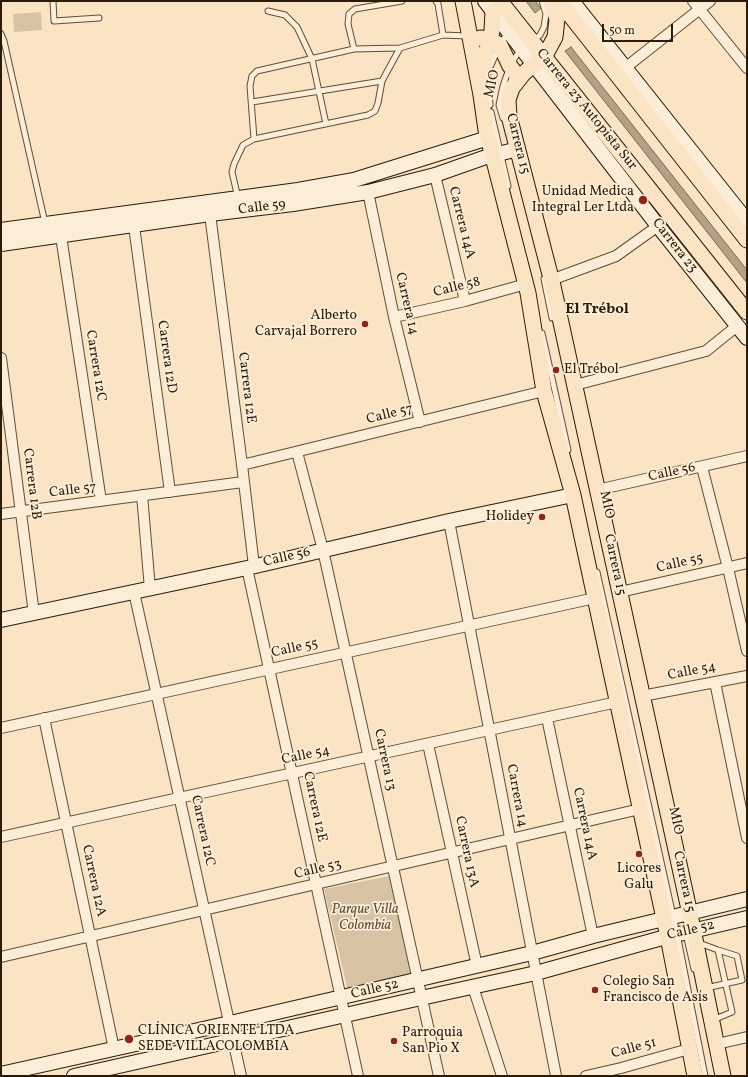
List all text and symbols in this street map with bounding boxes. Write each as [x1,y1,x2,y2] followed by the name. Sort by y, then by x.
[604,16,675,42] scale bar
[609,23,635,39] text: 50 m
[532,46,640,174] street label: Carrera 23 Autopista Sur
[482,68,504,100] street label: MIO
[501,112,533,176] street label: Carrera 15
[532,184,634,216] place label: Unidad Medica Integral Ler Ltda
[444,185,478,261] street label: Carrera 14A
[637,194,649,206] marker: Unidad Medica Integral Ler Ltda
[237,197,287,219] street label: Calle 59
[648,215,700,277] street label: Carrera 23
[391,271,421,337] street label: Carrera 14
[432,274,482,302] street label: Calle 58
[565,301,629,319] district label: El Trébol
[255,308,357,340] place label: Alberto Carvajal Borrero
[360,319,370,329] marker: Alberto Carvajal Borrero
[153,320,179,394] street label: Carrera 12D
[81,329,109,403] street label: Carrera 12C
[233,352,259,424] street label: Carrera 12E
[564,362,619,378] place label: El Trébol
[551,365,561,375] marker: El Trébol
[365,401,415,429] street label: Calle 57
[18,447,44,521] street label: Carrera 12B
[647,460,697,486] street label: Calle 56
[48,480,98,502] street label: Calle 57
[595,489,617,521] street label: MIO
[486,509,534,525] place label: Holidey
[537,512,547,522] marker: Holidey
[599,533,629,597] street label: Carrera 15
[262,544,312,572] street label: Calle 56
[655,550,705,578] street label: Calle 55
[270,636,320,662] street label: Calle 55
[666,659,718,685] street label: Calle 54
[369,728,399,792] street label: Carrera 13
[280,743,332,769] street label: Calle 54
[502,763,530,829] street label: Carrera 14
[298,770,330,844] street label: Carrera 12E
[568,786,600,862] street label: Carrera 14A
[186,794,218,868] street label: Carrera 12C
[664,805,686,837] street label: MIO
[450,815,482,889] street label: Carrera 13A
[77,844,109,918] street label: Carrera 12A
[634,849,644,859] marker: Licores Galu
[668,850,698,914] street label: Carrera 15
[293,856,343,884] street label: Calle 53
[617,861,661,894] place label: Licores Galu
[331,902,399,934] park label: Parque Villa Colombia
[666,917,716,945] street label: Calle 52
[603,974,708,1006] place label: Colegio San Francisco de Asís
[350,976,400,1004] street label: Calle 52
[590,985,600,995] marker: Colegio San Francisco de Asís
[138,1023,294,1056] place label: CLÍNICA ORIENTE LTDA SEDE VILLACOLOMBIA
[402,1025,463,1058] place label: Parroquia San Pio X
[123,1033,135,1045] marker: CLÍNICA ORIENTE LTDA SEDE VILLACOLOMBIA
[610,1035,658,1063] street label: Calle 51
[389,1036,399,1046] marker: Parroquia San Pio X

